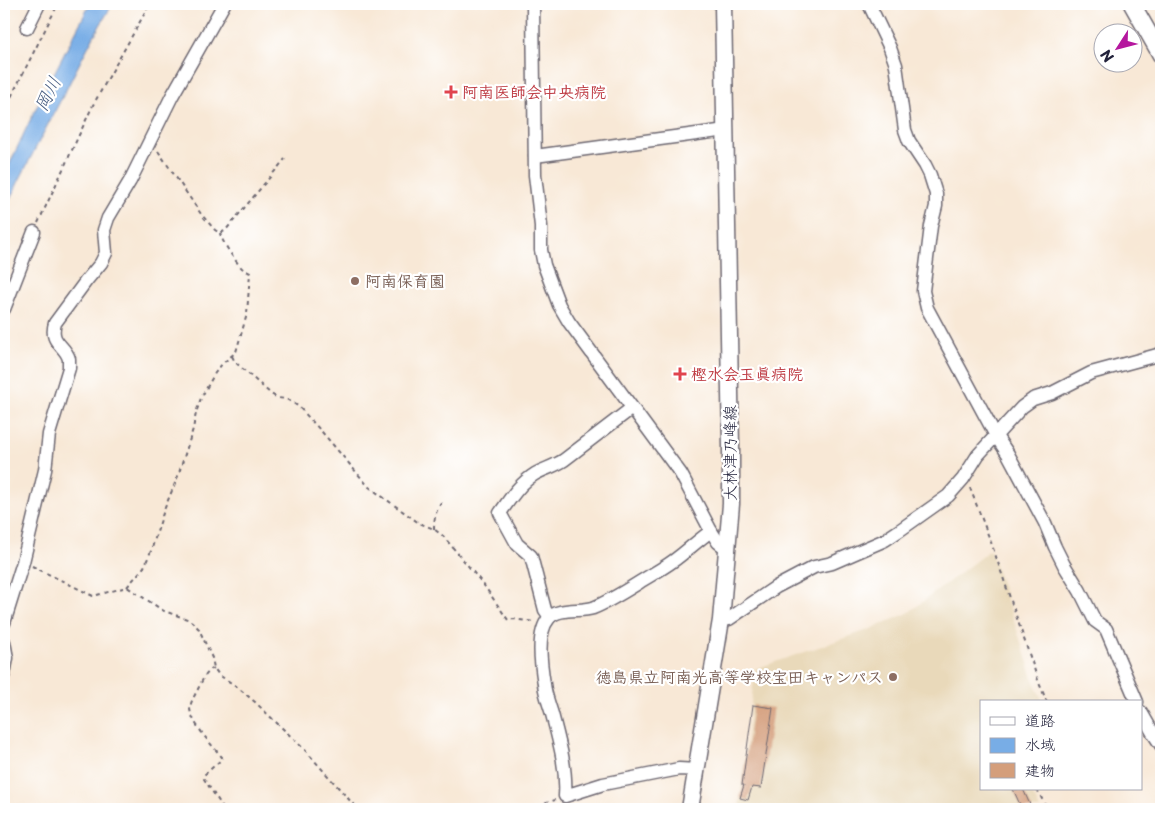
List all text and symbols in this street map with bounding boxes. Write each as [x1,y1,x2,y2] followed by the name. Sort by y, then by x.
[1092,22,1142,72] north arrow
[1095,45,1119,67] text: N
[27,71,67,115] water label: 岡川
[462,79,606,103] place label: 阿南医師会中央病院
[444,85,458,99] marker: 阿南医師会中央病院
[365,268,445,292] place label: 阿南保育園
[349,275,361,287] marker: 阿南保育園
[691,361,803,385] place label: 樫水会玉眞病院
[673,367,687,381] marker: 樫水会玉眞病院
[717,405,741,501] street label: 大林津乃峰線
[596,664,883,688] place label: 徳島県立阿南光高等学校宝田キャンパス
[887,671,899,683] marker: 徳島県立阿南光高等学校宝田キャンパス
[980,700,1142,790] legend
[1025,708,1055,731] text: 道路
[1025,732,1055,755] text: 水域
[1025,758,1055,781] text: 建物

